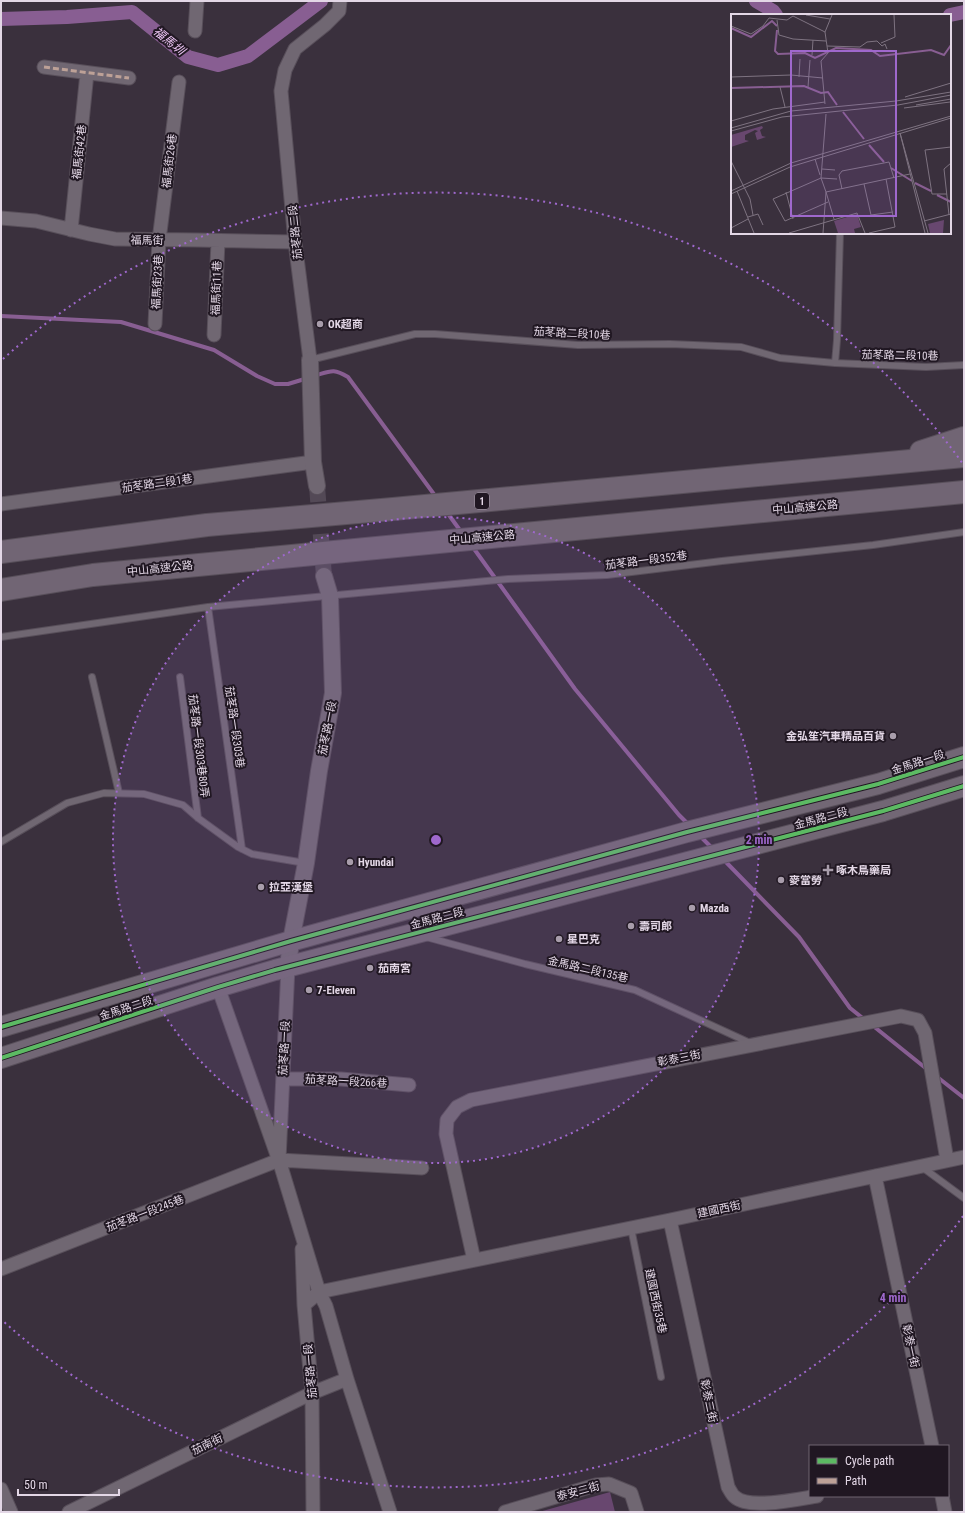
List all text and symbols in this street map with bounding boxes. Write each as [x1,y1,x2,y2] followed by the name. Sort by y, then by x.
[731,14,951,234] inset map
[151,24,189,59] water label: 福馬圳
[70,124,89,180] street label: 福馬街42巷
[160,133,179,189] street label: 福馬街26巷
[286,204,305,260] street label: 茄苳路二段
[130,234,164,247] street label: 福馬街
[150,254,165,310] street label: 福馬街23巷
[209,260,224,316] street label: 福馬街11巷
[328,318,363,331] place label: OK超商
[315,319,325,329] marker: OK超商
[533,325,611,342] street label: 茄苳路二段10巷
[861,348,939,363] street label: 茄苳路二段10巷
[121,472,193,495] street label: 茄苳路二段1巷
[475,493,489,509] road number: 1
[772,498,838,517] street label: 中山高速公路
[449,528,515,547] street label: 中山高速公路
[604,549,688,572] street label: 茄苳路一段352巷
[127,559,194,578] street label: 中山高速公路
[222,685,247,769] street label: 茄苳路一段303巷
[186,694,211,799] street label: 茄苳路一段303巷80弄
[316,700,339,756] street label: 茄苳路一段
[786,730,885,743] place label: 金弘笙汽車精品百貨
[888,731,898,741] marker: 金弘笙汽車精品百貨
[890,748,946,777] street label: 金馬路一段
[793,805,849,832] street label: 金馬路二段
[429,833,443,847] centre of rings
[746,833,772,847] text: 2 min
[358,856,394,869] place label: Hyundai
[345,857,355,867] marker: Hyundai
[836,864,891,877] place label: 啄木鳥藥局
[823,865,833,875] marker: 啄木鳥藥局
[789,874,822,887] place label: 麥當勞
[776,875,786,885] marker: 麥當勞
[269,881,313,894] place label: 拉亞漢堡
[256,882,266,892] marker: 拉亞漢堡
[700,902,729,915] place label: Mazda
[687,903,697,913] marker: Mazda
[409,905,465,932] street label: 金馬路二段
[639,920,672,933] place label: 壽司郎
[626,921,636,931] marker: 壽司郎
[567,933,600,946] place label: 星巴克
[554,934,564,944] marker: 星巴克
[546,954,629,985] street label: 金馬路二段135巷
[378,962,411,975] place label: 茄南宮
[365,963,375,973] marker: 茄南宮
[317,984,355,997] place label: 7-Eleven
[304,985,314,995] marker: 7-Eleven
[98,994,154,1023] street label: 金馬路二段
[277,1020,292,1076] street label: 茄苳路一段
[656,1048,702,1069] street label: 彰泰三街
[305,1073,387,1090] street label: 茄苳路一段266巷
[104,1193,186,1234] street label: 茄苳路一段245巷
[696,1199,742,1220] street label: 建國西街
[642,1268,669,1335] street label: 建國西街35巷
[880,1291,906,1305] text: 4 min
[900,1323,921,1369] street label: 彰泰一街
[302,1343,319,1399] street label: 茄苳路一段
[698,1378,719,1424] street label: 彰泰二街
[190,1431,225,1458] street label: 茄南街
[809,1445,949,1497] legend
[845,1454,895,1468] text: Cycle path
[18,1471,119,1497] scale bar
[845,1474,867,1488] text: Path
[24,1478,48,1492] text: 50 m
[555,1480,601,1503] street label: 泰安二街

